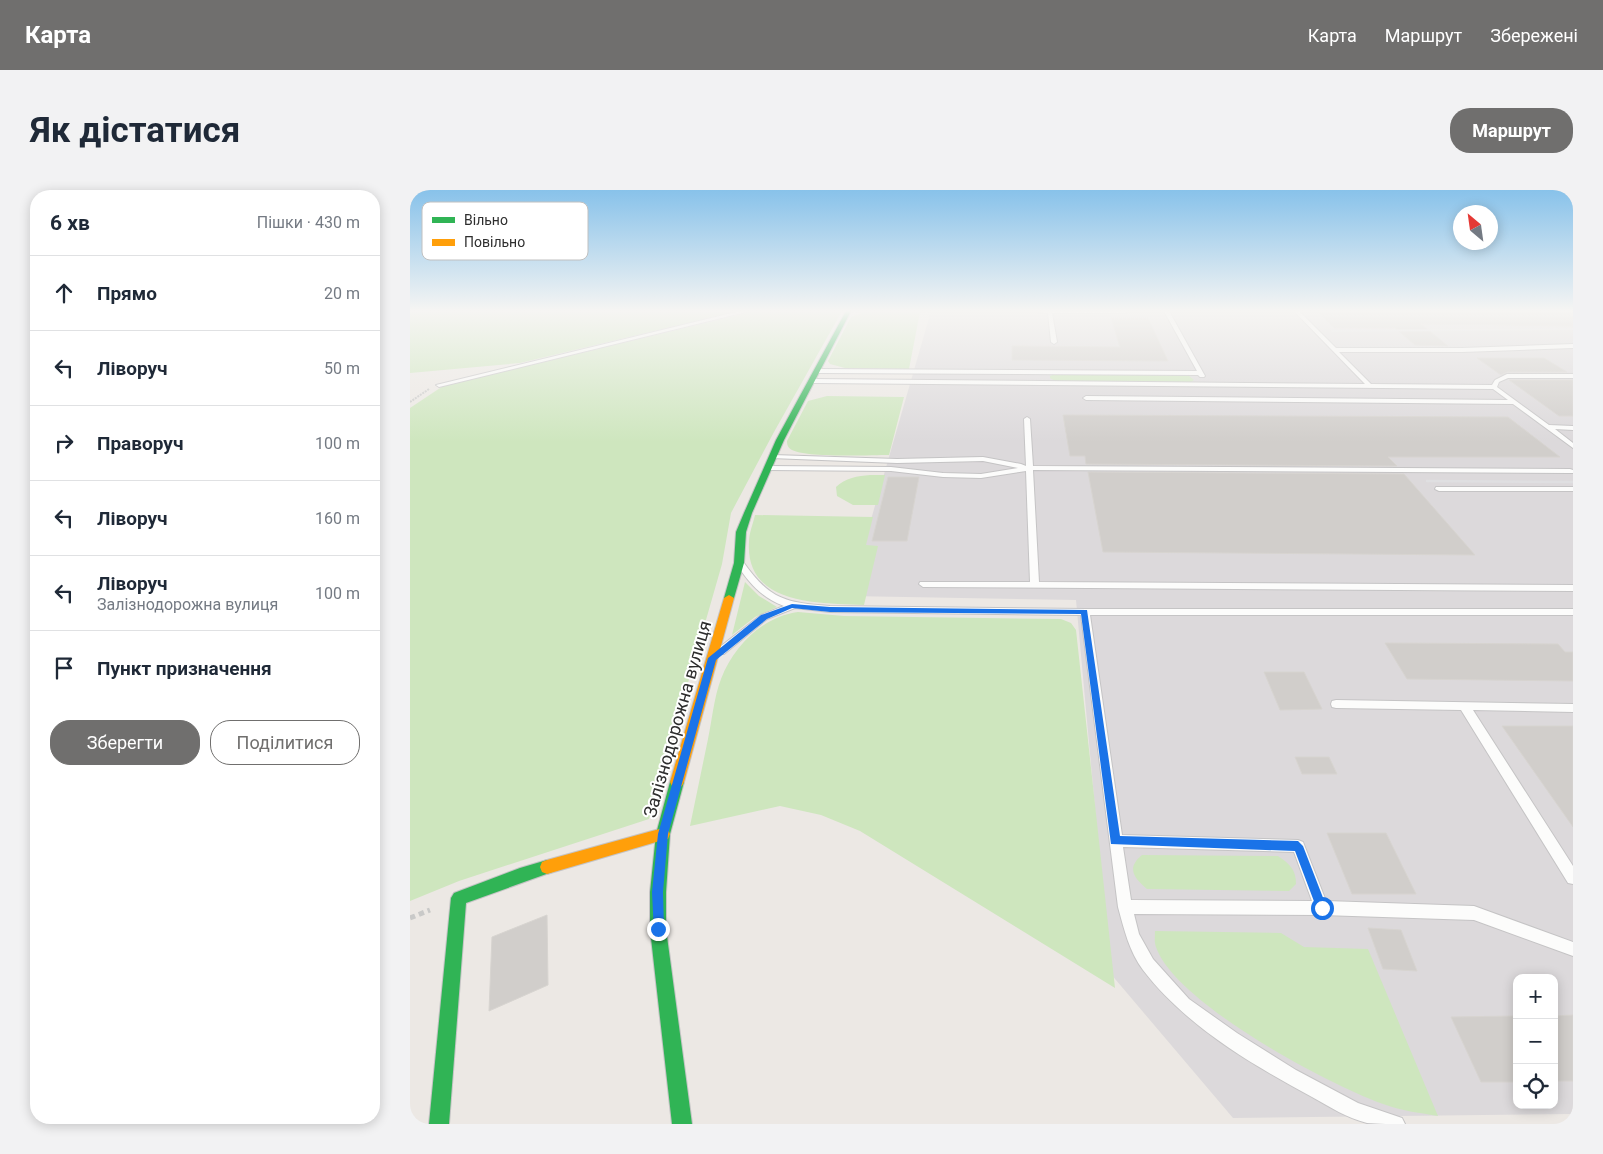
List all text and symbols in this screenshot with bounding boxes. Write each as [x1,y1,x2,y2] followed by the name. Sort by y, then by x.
[25,21,91,49] text: Карта
[1308,25,1357,46] text: Карта
[1385,25,1462,46] text: Маршрут
[1490,25,1578,46] text: Збережені
[1450,108,1573,153] button: Маршрут
[30,110,240,151] text: Як дістатися
[422,202,588,260] legend
[1453,205,1498,250] north arrow
[50,211,90,235] text: 6 хв
[464,212,508,228] text: Вільно
[257,213,360,232] text: Пішки · 430 m
[464,234,525,250] text: Повільно
[50,279,78,307] icon: ahead
[97,282,157,305] text: Прямо
[324,284,360,303] text: 20 m
[50,354,78,382] icon: left
[97,357,168,380] text: Ліворуч
[324,359,360,378] text: 50 m
[50,429,78,457] icon: right
[97,432,183,455] text: Праворуч
[315,434,360,453] text: 100 m
[50,504,78,532] icon: left
[97,507,168,530] text: Ліворуч
[315,509,360,528] text: 160 m
[97,572,168,595] text: Ліворуч
[50,579,78,607] icon: left
[315,584,360,603] text: 100 m
[97,595,278,614] text: Залізнодорожна вулиця
[639,618,715,820] street label: Залізнодорожна вулиця
[50,654,78,682] icon: arrive
[97,657,272,680] text: Пункт призначення
[50,720,200,765] button: Зберегти
[210,720,360,765] button: Поділитися
[1311,897,1334,920] route start
[647,918,670,941] route end
[1513,974,1558,1109] map controls
[1513,974,1558,1019] button: +
[1513,1019,1558,1064] button: −
[1513,1064,1558,1109] button: locate

